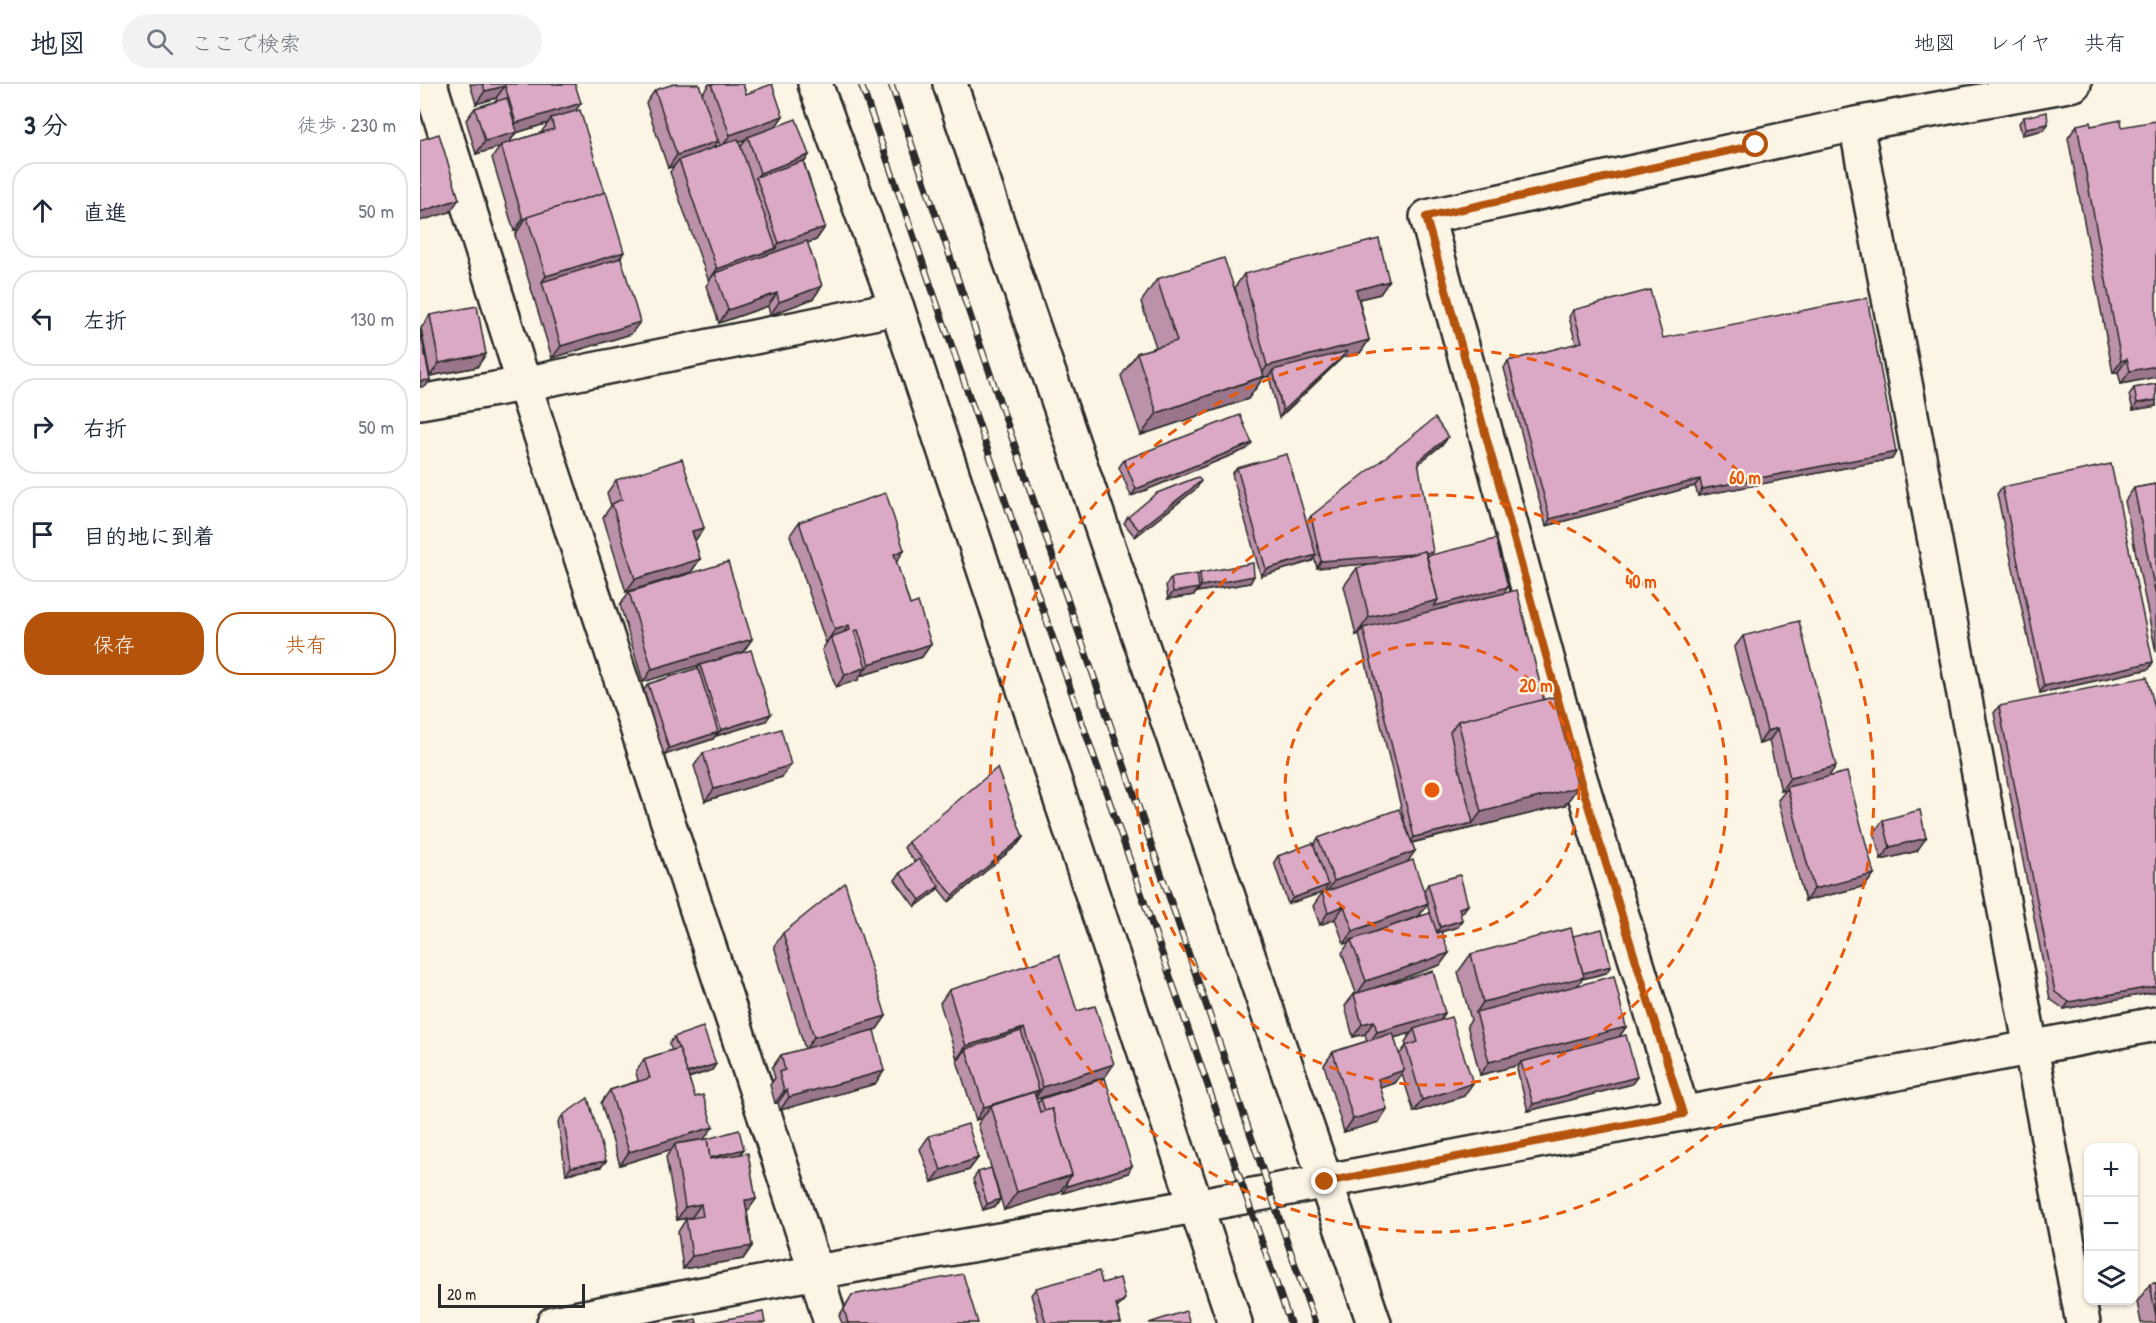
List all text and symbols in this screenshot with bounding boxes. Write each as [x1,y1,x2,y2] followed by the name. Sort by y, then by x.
[122,14,542,68] search box
[30,24,86,62] text: 地図
[143,25,176,58] icon: search
[191,28,301,58] text: ここで検索
[1914,28,1956,57] text: 地図
[1989,28,2051,57] text: レイヤ
[2084,28,2126,57] text: 共有
[24,107,68,142] text: 3 分
[297,111,396,138] text: 徒歩 · 230 m
[1742,131,1768,157] route start
[26,194,59,227] icon: ahead
[83,197,127,227] text: 直進
[358,197,394,224] text: 50 m
[26,302,59,335] icon: left
[83,305,127,335] text: 左折
[351,305,394,332] text: 130 m
[26,410,59,443] icon: right
[83,413,127,443] text: 右折
[358,413,394,440] text: 50 m
[1729,465,1761,490] text: 60 m
[26,518,59,551] icon: arrive
[83,521,215,551] text: 目的地に到着
[1625,569,1657,594] text: 40 m
[24,612,204,675] button: 保存
[216,612,396,675] button: 共有
[1520,673,1552,698] text: 20 m
[1422,780,1442,800] centre of rings
[2084,1143,2138,1305] map controls
[2084,1143,2138,1197] button: +
[1311,1168,1337,1194] route end
[2084,1197,2138,1251] button: −
[2084,1251,2138,1305] button: layers
[438,1281,585,1308] scale bar
[447,1283,476,1305] text: 20 m

